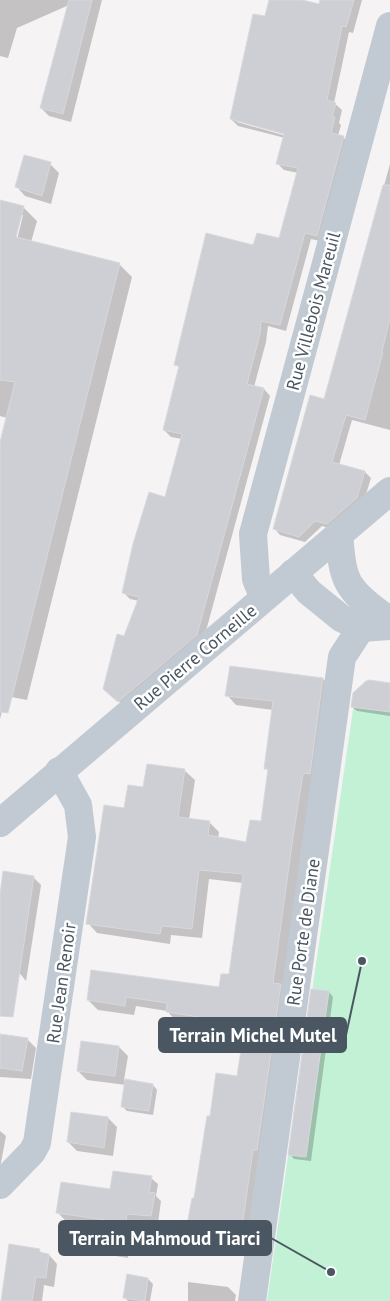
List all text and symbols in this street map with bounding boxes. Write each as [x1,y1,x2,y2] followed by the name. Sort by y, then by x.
[281,229,345,393] street label: Rue Villebois Mareuil
[129,599,261,715] street label: Rue Pierre Corneille
[281,857,325,1007] street label: Rue Porte de Diane
[41,921,81,1045] street label: Rue Jean Renoir
[159,1018,346,1052] callout: Terrain Michel Mutel
[169,1023,337,1047] text: Terrain Michel Mutel
[59,1221,271,1255] callout: Terrain Mahmoud Tiarci
[69,1226,261,1250] text: Terrain Mahmoud Tiarci

